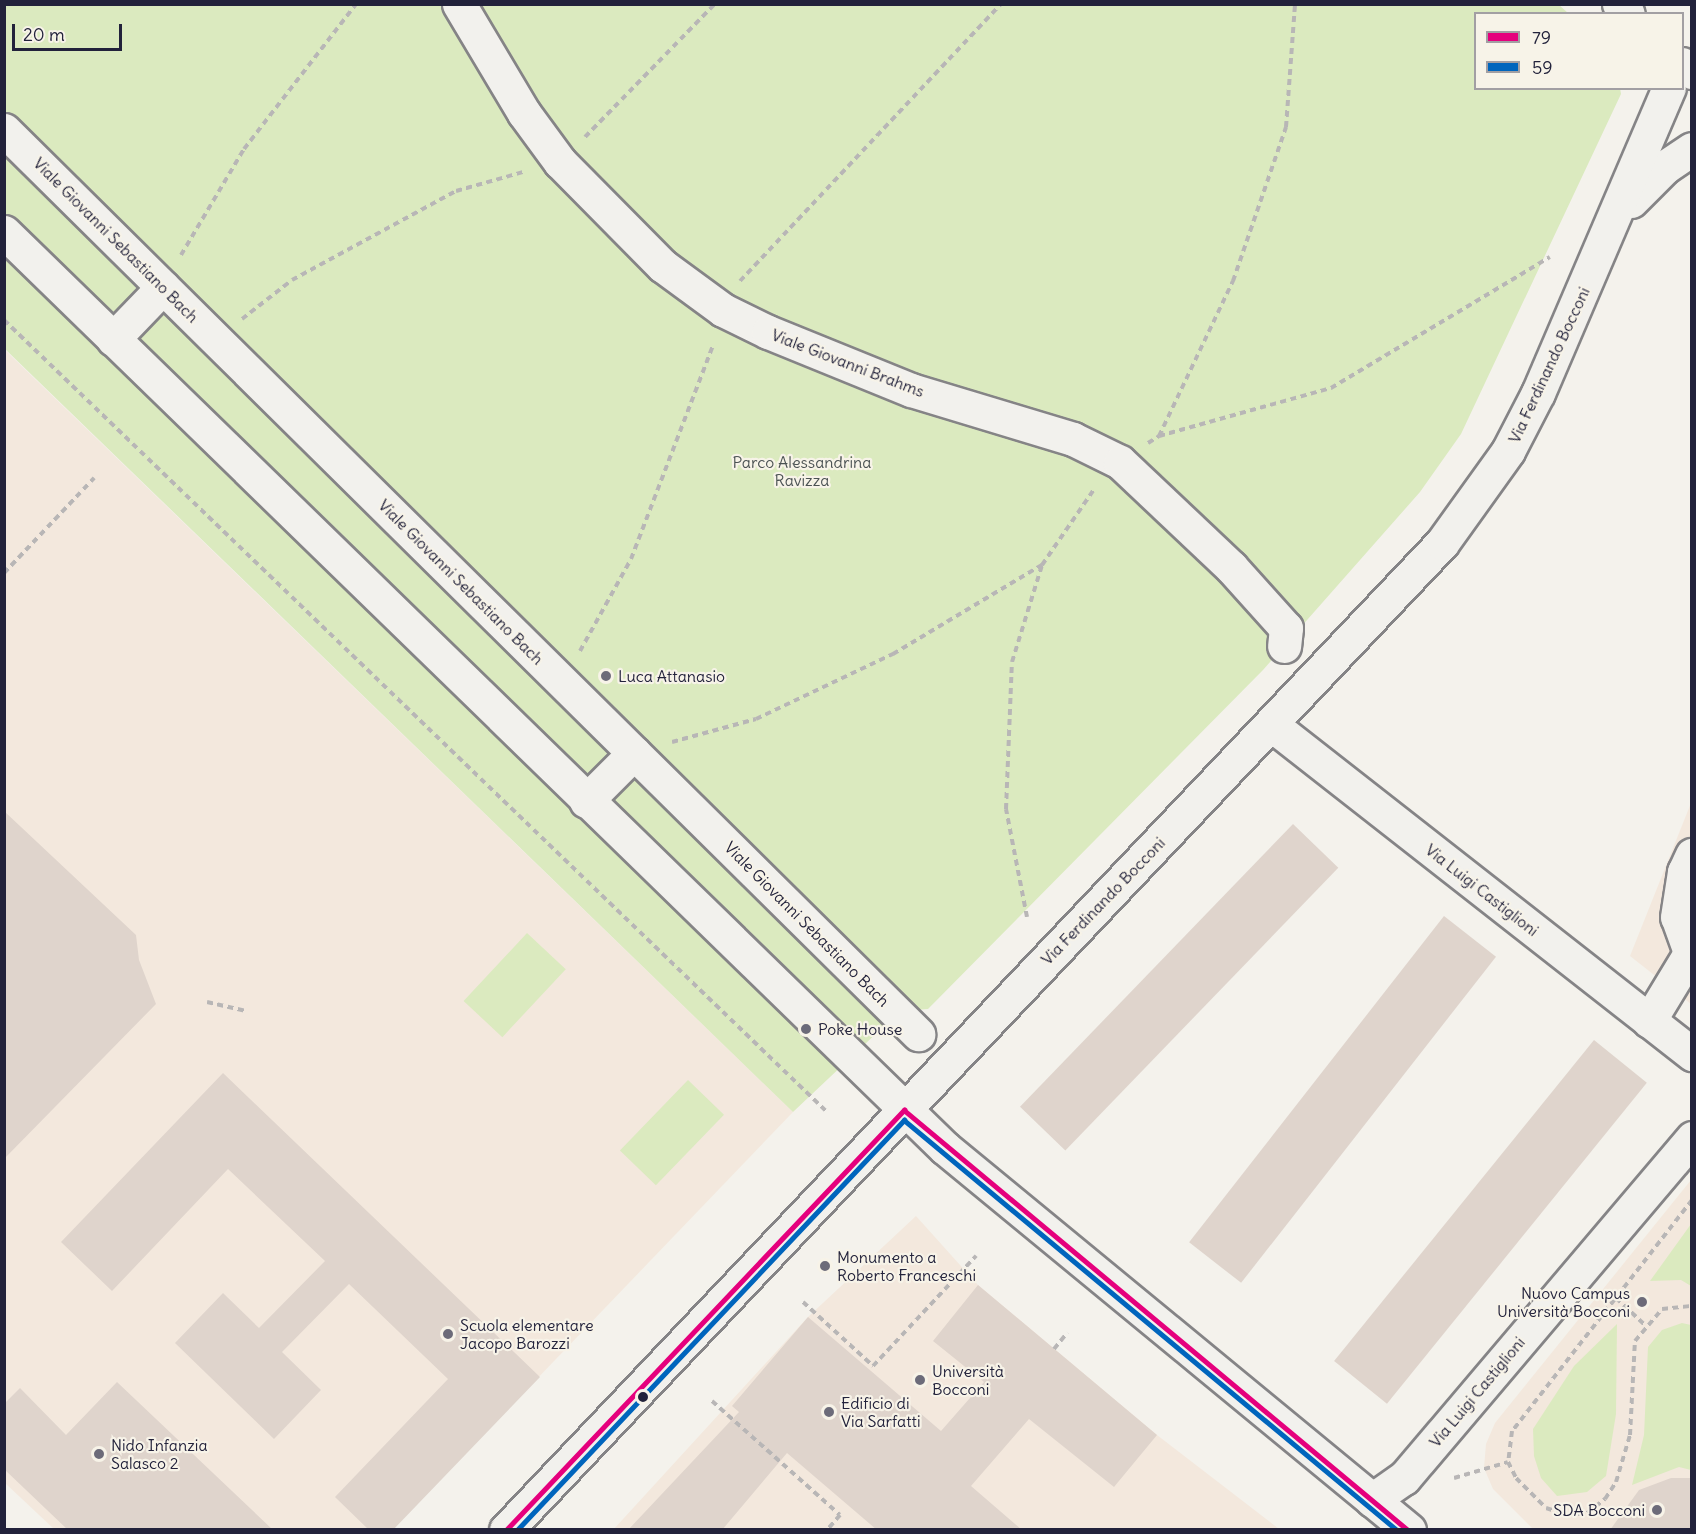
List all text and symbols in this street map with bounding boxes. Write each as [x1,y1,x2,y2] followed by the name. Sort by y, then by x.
[15,12,124,50] scale bar
[1474,12,1684,90] legend
[23,23,65,46] text: 20 m
[1532,26,1551,49] text: 79
[1532,56,1553,79] text: 59
[30,154,202,326] street label: Viale Giovanni Sebastiano Bach
[1504,284,1594,446] street label: Via Ferdinando Bocconi
[769,325,927,401] street label: Viale Giovanni Brahms
[733,452,871,490] park label: Parco Alessandrina Ravizza
[375,496,547,668] street label: Viale Giovanni Sebastiano Bach
[618,666,725,686] place label: Luca Attanasio
[599,669,613,683] marker: Luca Attanasio
[1037,833,1169,969] street label: Via Ferdinando Bocconi
[721,838,893,1010] street label: Viale Giovanni Sebastiano Bach
[1422,840,1542,940] street label: Via Luigi Castiglioni
[818,1019,902,1039] place label: Poke House
[799,1022,813,1036] marker: Poke House
[837,1247,976,1285] place label: Monumento a Roberto Franceschi
[818,1259,832,1273] marker: Monumento a Roberto Franceschi
[1497,1283,1630,1321] place label: Nuovo Campus Università Bocconi
[1635,1295,1649,1309] marker: Nuovo Campus Università Bocconi
[460,1315,594,1353] place label: Scuola elementare Jacopo Barozzi
[441,1327,455,1341] marker: Scuola elementare Jacopo Barozzi
[1425,1333,1529,1451] street label: Via Luigi Castiglioni
[932,1361,1004,1399] place label: Università Bocconi
[913,1373,927,1387] marker: Università Bocconi
[637,1391,649,1403] unlabelled marker
[841,1393,921,1431] place label: Edificio di Via Sarfatti
[822,1405,836,1419] marker: Edificio di Via Sarfatti
[111,1435,208,1473] place label: Nido Infanzia Salasco 2
[92,1447,106,1461] marker: Nido Infanzia Salasco 2
[1553,1500,1645,1520] place label: SDA Bocconi
[1650,1503,1664,1517] marker: SDA Bocconi

